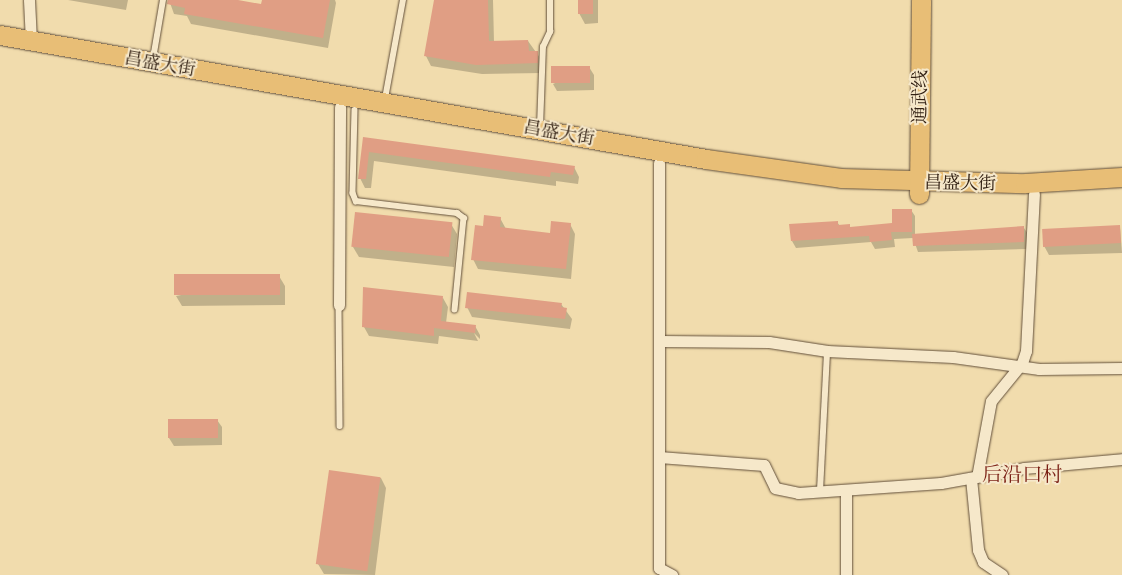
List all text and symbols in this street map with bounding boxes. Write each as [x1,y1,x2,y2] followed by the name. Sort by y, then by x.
[123,47,197,81] street label: 昌盛大街
[909,70,931,124] street label: 通武线
[522,116,596,150] street label: 昌盛大街
[924,172,996,194] street label: 昌盛大街
[982,461,1062,485] district label: 后沿口村

